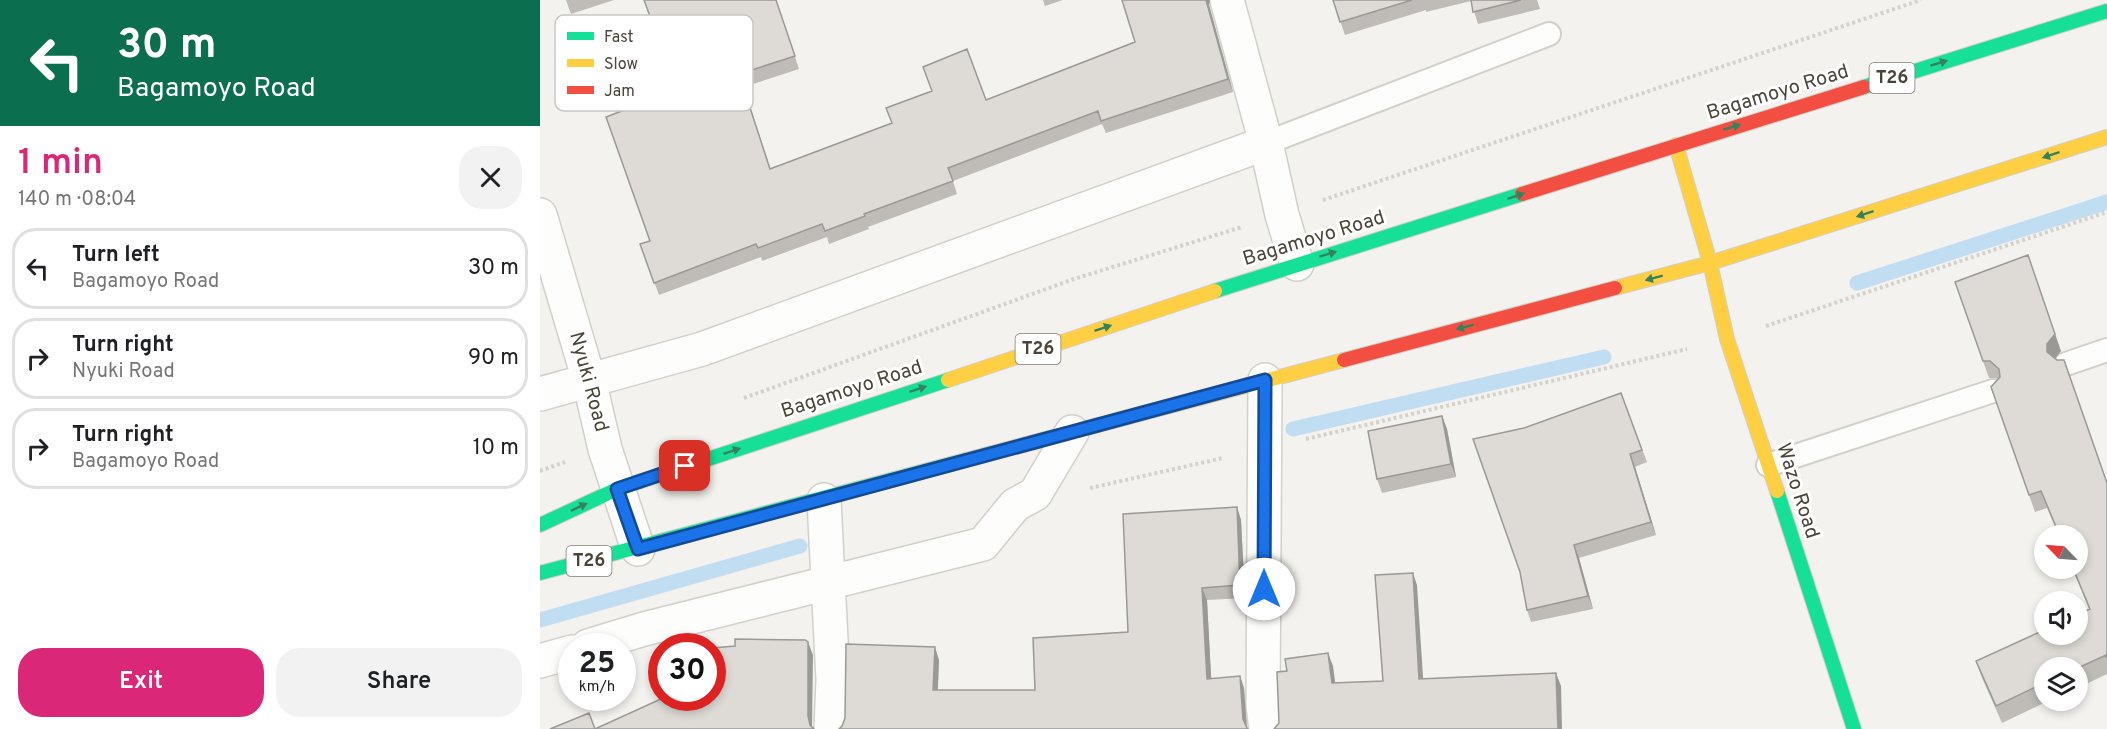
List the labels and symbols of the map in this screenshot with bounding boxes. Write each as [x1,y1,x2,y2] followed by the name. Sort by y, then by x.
[555,15,753,111] legend
[604,28,634,48] text: Fast
[604,55,638,75] text: Slow
[1930,58,1948,68] one-way arrow
[1704,59,1852,127] street label: Bagamoyo Road
[1870,63,1914,93] road number: T26
[604,82,635,102] text: Jam
[1723,122,1741,132] one-way arrow
[2042,151,2060,160] one-way arrow
[1507,191,1525,201] one-way arrow
[1240,205,1388,273] street label: Bagamoyo Road
[1856,210,1874,219] one-way arrow
[1319,249,1337,258] one-way arrow
[1645,274,1663,284] one-way arrow
[1094,323,1112,332] one-way arrow
[1456,323,1474,333] one-way arrow
[562,329,614,435] street label: Nyuki Road
[1016,334,1060,364] road number: T26
[778,355,926,425] street label: Bagamoyo Road
[909,384,927,394] one-way arrow
[659,440,710,491] pin
[1769,440,1825,542] street label: Wazo Road
[723,445,741,455] one-way arrow
[570,502,587,511] one-way arrow
[2034,525,2088,579] north arrow
[566,546,612,576] road number: T26
[1232,557,1296,621] position arrow
[648,633,726,711] speed limit sign: 30

